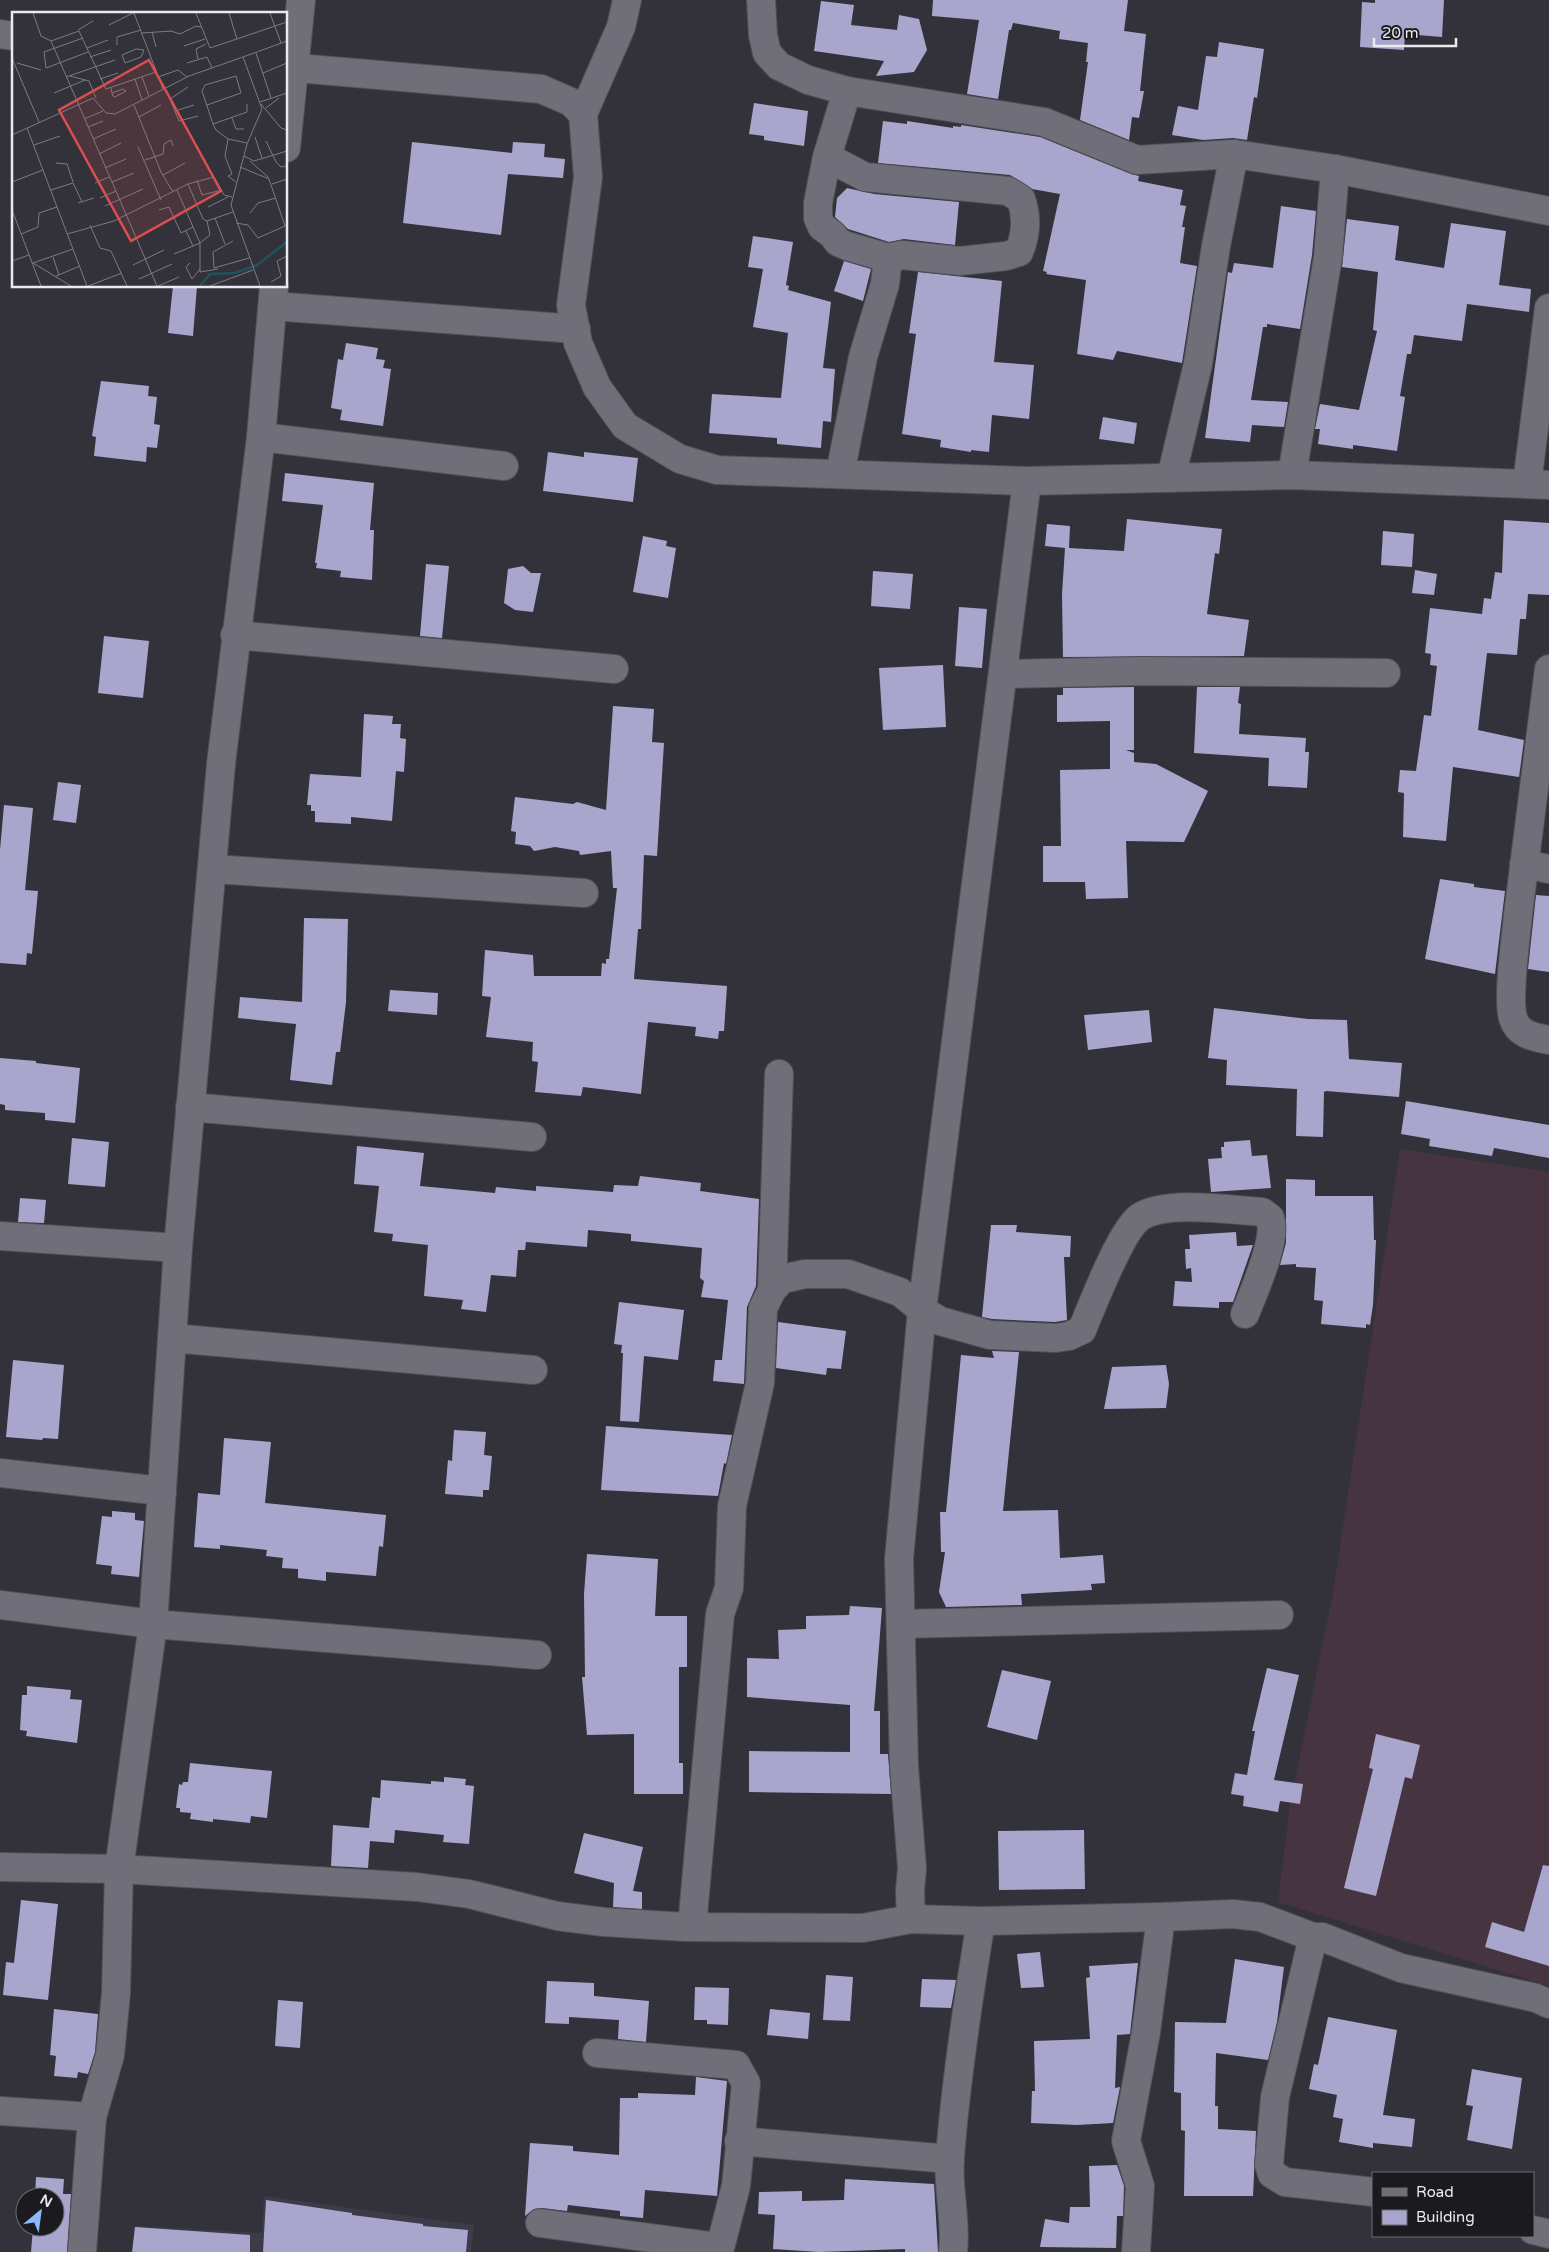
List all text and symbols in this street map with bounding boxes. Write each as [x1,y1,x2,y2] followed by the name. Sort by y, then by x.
[12,12,288,288] inset map
[1374,15,1456,47] scale bar
[1382,24,1419,42] text: 20 m
[1372,2172,1534,2237] legend
[1416,2183,1454,2201] text: Road
[15,2187,65,2237] north arrow
[37,2191,55,2211] text: N
[1416,2208,1475,2226] text: Building

